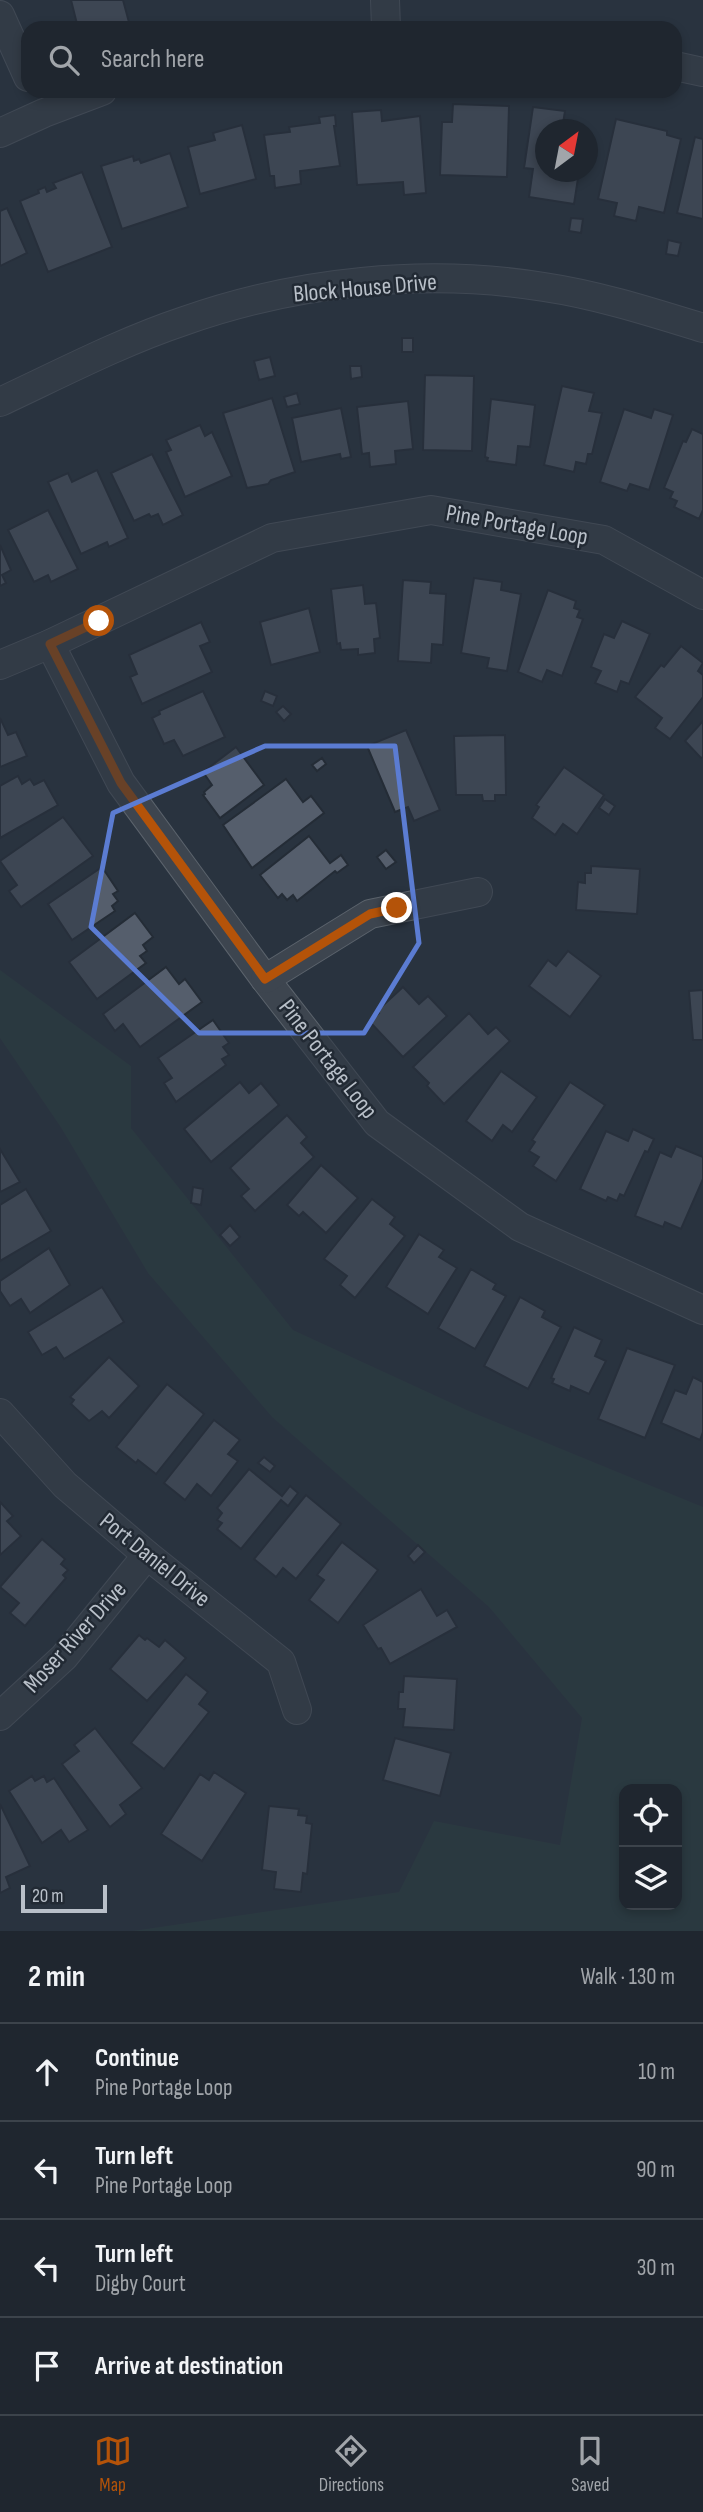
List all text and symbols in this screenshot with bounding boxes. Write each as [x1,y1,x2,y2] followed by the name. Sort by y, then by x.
[21,21,682,98] search box
[45,41,83,79] icon: search
[101,44,204,75] text: Search here
[535,119,598,182] north arrow
[292,267,438,309] street label: Block House Drive
[444,498,590,552] street label: Pine Portage Loop
[83,605,114,636] route start
[381,892,412,923] route end
[272,994,384,1124] street label: Pine Portage Loop
[94,1507,216,1613] street label: Port Daniel Drive
[17,1575,133,1699] street label: Moser River Drive
[619,1784,682,1910] map controls
[619,1784,682,1847] button: locate
[619,1847,682,1910] button: layers
[21,1882,107,1914] scale bar
[32,1885,64,1908] text: 20 m
[28,1959,85,1995] text: 2 min
[580,1963,675,1991] text: Walk · 130 m
[95,2043,179,2074] text: Continue
[28,2053,66,2091] icon: ahead
[638,2058,675,2086] text: 10 m
[95,2074,232,2102] text: Pine Portage Loop
[95,2141,173,2172] text: Turn left
[28,2151,66,2189] icon: left
[636,2156,675,2184] text: 90 m
[95,2172,232,2200] text: Pine Portage Loop
[95,2239,173,2270] text: Turn left
[28,2249,66,2287] icon: left
[637,2254,675,2282] text: 30 m
[95,2270,186,2298] text: Digby Court
[28,2347,66,2385] icon: arrive
[95,2351,283,2382] text: Arrive at destination
[94,2432,132,2497] tab: Map
[319,2432,384,2497] tab: Directions
[571,2432,609,2497] tab: Saved

